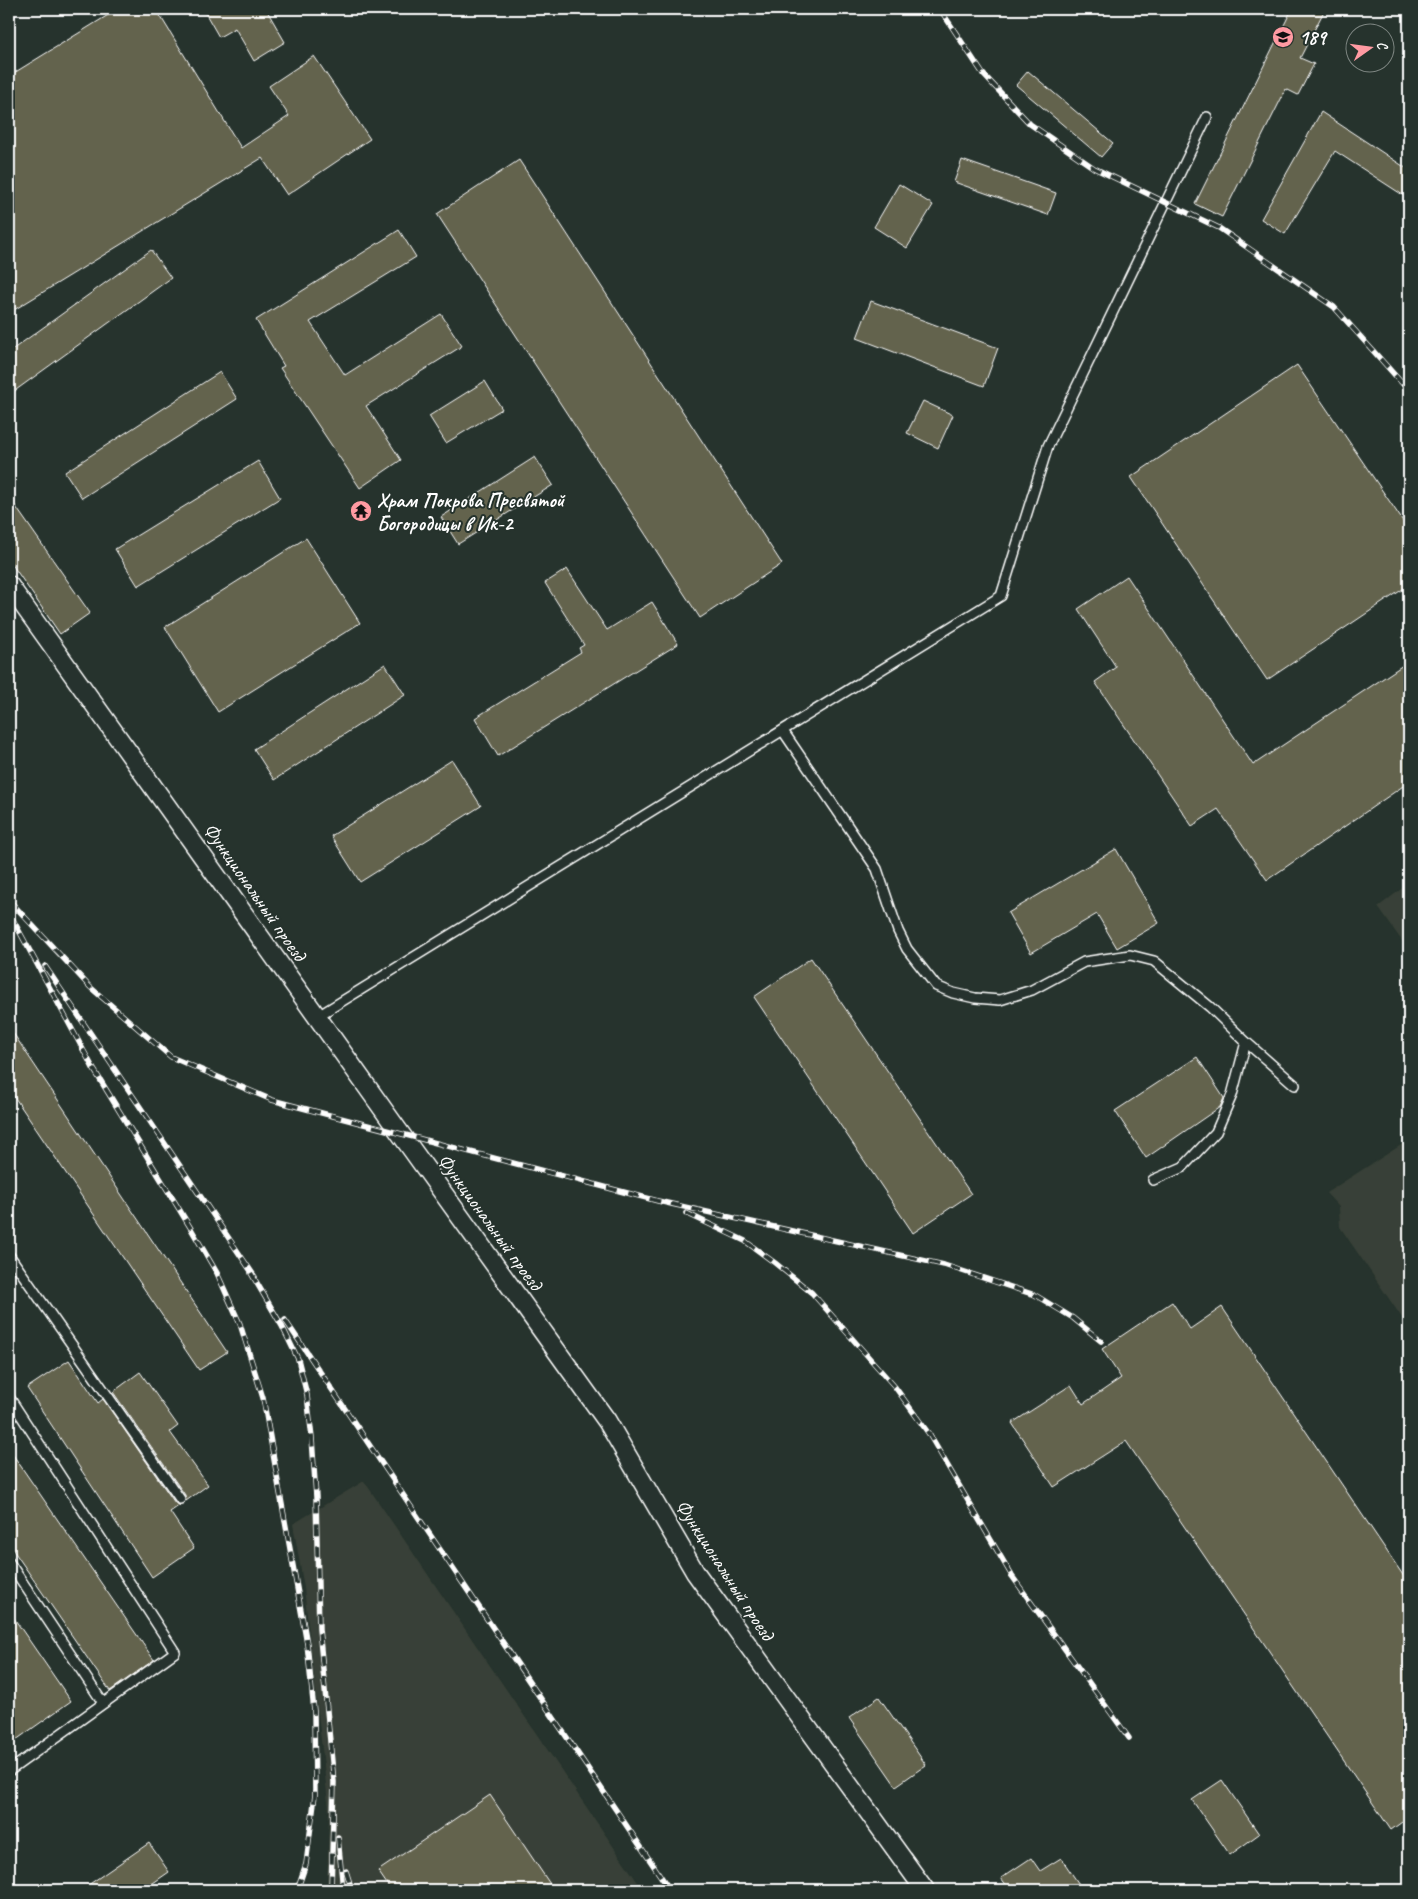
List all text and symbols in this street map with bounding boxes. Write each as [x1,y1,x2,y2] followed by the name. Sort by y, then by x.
[1346,22,1396,72] north arrow
[1271,25,1295,49] school or university icon: 189
[1299,25,1328,50] place label: 189
[1373,40,1392,52] text: С
[377,488,566,536] place label: Храм Покрова Пресвятой Богородицы в Ик-2
[349,499,373,523] temple icon: Храм Покрова Пресвятой Богородицы в Ик-2
[198,818,313,967] street label: Функциональный проезд
[432,1149,549,1297] street label: Функциональный проезд
[670,1495,781,1647] street label: Функциональный проезд

